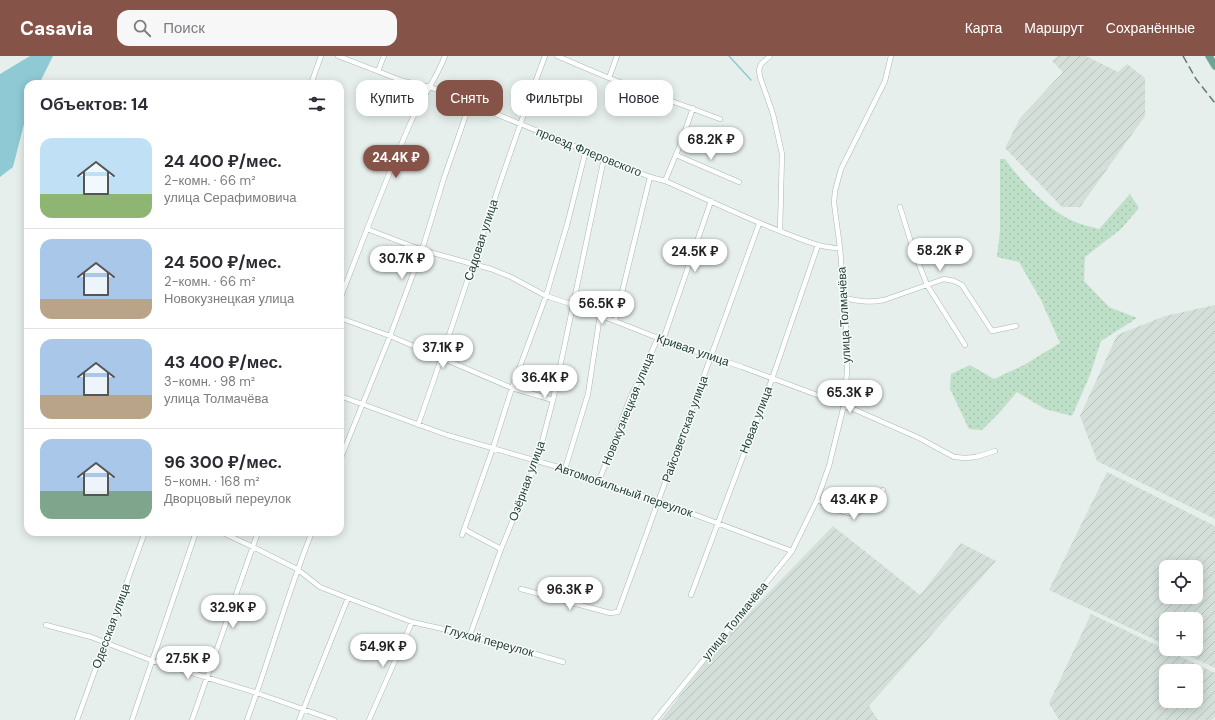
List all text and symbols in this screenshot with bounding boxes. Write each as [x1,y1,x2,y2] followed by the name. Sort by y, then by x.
[117,10,397,46] search box
[20,16,93,41] text: Casavia
[131,17,153,39] icon: search
[163,18,205,38] text: Поиск
[965,19,1002,37] text: Карта
[1024,19,1084,37] text: Маршрут
[1106,19,1195,37] text: Сохранённые
[356,80,428,116] chip: Купить
[436,80,503,116] chip: Снять
[511,80,597,116] chip: Фильтры
[605,80,673,116] chip: Новое
[40,93,148,115] text: Объектов: 14
[306,93,328,115] icon: filters
[534,124,644,181] street label: проезд Флеровского
[674,127,748,161] pin: 68.2K ₽
[687,131,735,148] text: 68.2K ₽
[359,145,433,179] pin: 24.4K ₽
[372,149,420,166] text: 24.4K ₽
[164,150,282,172] text: 24 400 ₽/мес.
[72,154,120,202] icon: home
[164,172,255,189] text: 2-комн. · 66 m²
[164,189,297,206] text: улица Серафимовича
[460,197,502,283] street label: Садовая улица
[903,238,977,272] pin: 58.2K ₽
[658,239,732,273] pin: 24.5K ₽
[916,242,964,259] text: 58.2K ₽
[671,243,719,260] text: 24.5K ₽
[365,246,439,280] pin: 30.7K ₽
[379,250,425,267] text: 30.7K ₽
[164,251,281,273] text: 24 500 ₽/мес.
[72,255,120,303] icon: home
[833,266,855,364] street label: улица Толмачёва
[164,273,255,290] text: 2-комн. · 66 m²
[164,290,294,307] text: Новокузнецкая улица
[565,291,639,325] pin: 56.5K ₽
[578,295,626,312] text: 56.5K ₽
[654,330,732,370] street label: Кривая улица
[406,335,480,369] pin: 37.1K ₽
[422,339,464,356] text: 37.1K ₽
[598,350,658,468] street label: Новокузнецкая улица
[164,351,282,373] text: 43 400 ₽/мес.
[72,355,120,403] icon: home
[508,365,582,399] pin: 36.4K ₽
[521,369,569,386] text: 36.4K ₽
[164,373,255,390] text: 3-комн. · 98 m²
[658,373,712,485] street label: Райсоветская улица
[813,380,887,414] pin: 65.3K ₽
[736,384,776,456] street label: Новая улица
[826,384,874,401] text: 65.3K ₽
[164,390,269,407] text: улица Толмачёва
[505,438,549,523] street label: Озёрная улица
[164,451,282,473] text: 96 300 ₽/мес.
[72,455,120,503] icon: home
[553,459,696,521] street label: Автомобильный переулок
[164,473,260,490] text: 5-комн. · 168 m²
[817,487,891,521] pin: 43.4K ₽
[164,490,291,507] text: Дворцовый переулок
[830,491,878,508] text: 43.4K ₽
[1159,560,1203,708] map controls
[1159,560,1203,604] button: locate
[533,577,607,611] pin: 96.3K ₽
[698,578,772,664] street label: улица Толмачёва
[88,581,134,671] street label: Одесская улица
[546,581,594,598] text: 96.3K ₽
[196,595,270,629] pin: 32.9K ₽
[210,599,256,616] text: 32.9K ₽
[1159,612,1203,656] button: +
[442,621,536,661] street label: Глухой переулок
[346,634,420,668] pin: 54.9K ₽
[359,638,407,655] text: 54.9K ₽
[151,646,225,680] pin: 27.5K ₽
[165,650,211,667] text: 27.5K ₽
[1159,664,1203,708] button: −

